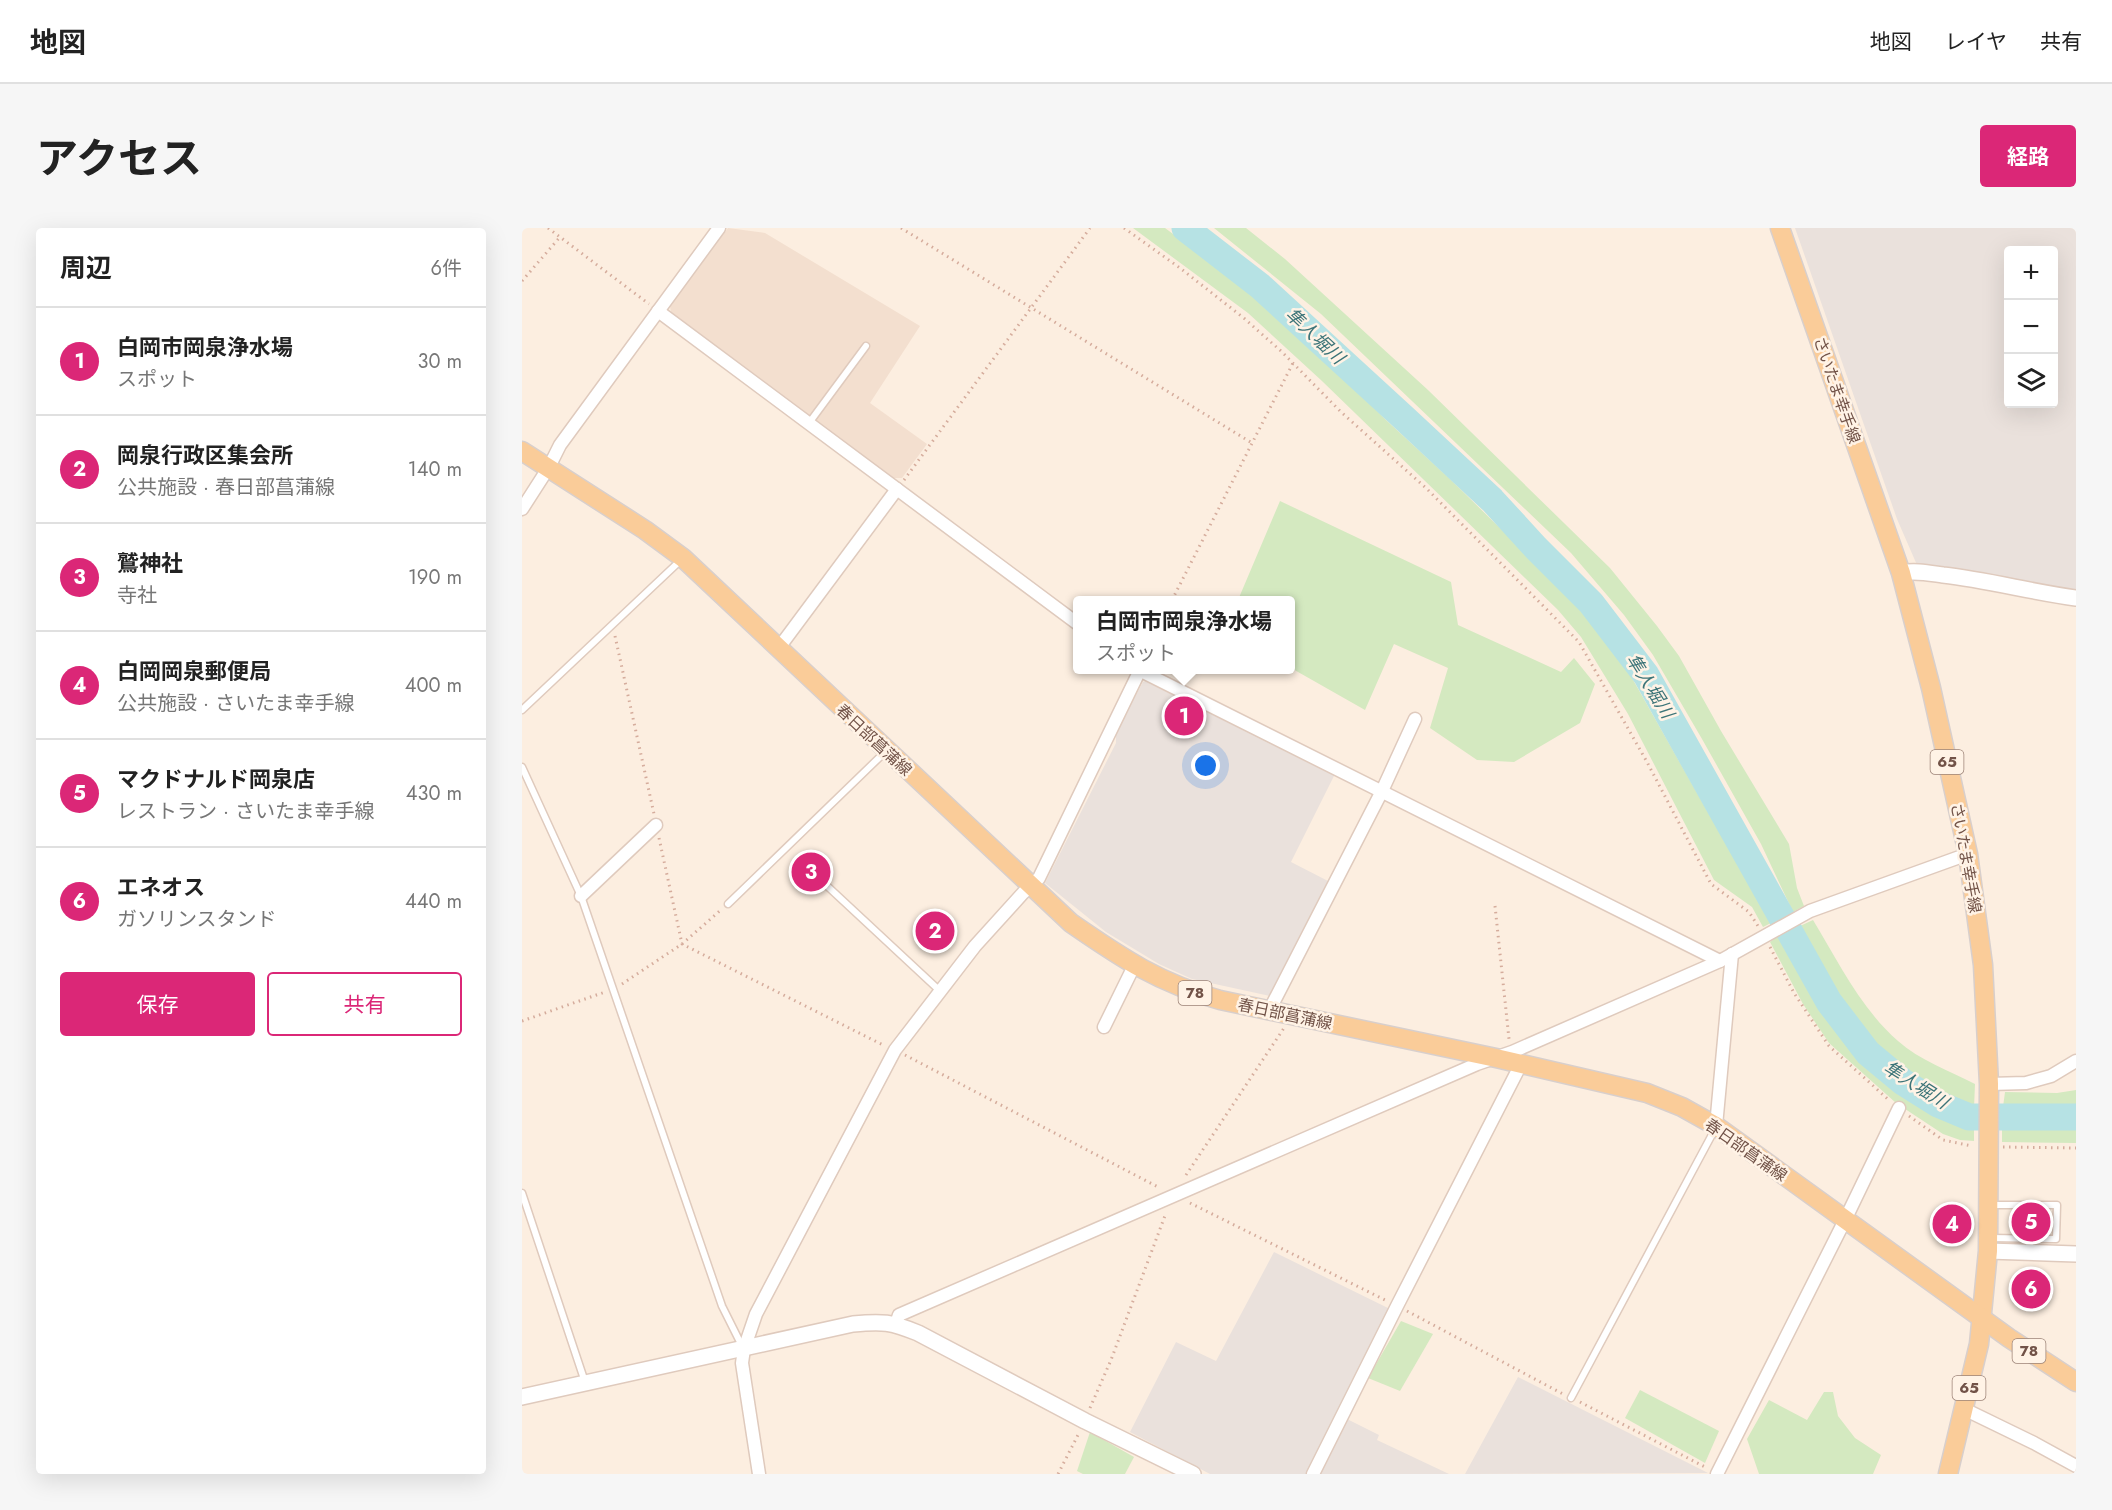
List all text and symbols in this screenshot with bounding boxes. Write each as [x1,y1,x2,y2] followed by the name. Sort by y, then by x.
[30,22,86,63] text: 地図
[1870,27,1912,57] text: 地図
[1945,27,2007,57] text: レイヤ
[2040,27,2082,57] text: 共有
[1980,125,2076,187] button: 経路
[36,128,202,189] text: アクセス
[2004,246,2058,408] map controls
[2004,246,2058,300] button: +
[60,249,112,287] text: 周辺
[430,254,462,283] text: 6件
[2004,300,2058,354] button: −
[1280,302,1352,371] water label: 隼人堀川
[117,331,293,363] text: 白岡市岡泉浄水場
[1808,334,1866,446] street label: さいたま幸手線
[74,347,85,376] text: 1
[417,347,462,376] text: 30 m
[2004,354,2058,408] button: layers
[117,365,197,394] text: スポット
[117,439,293,471] text: 岡泉行政区集会所
[73,455,86,484] text: 2
[408,455,462,484] text: 140 m
[117,473,335,502] text: 公共施設 · 春日部菖蒲線
[117,547,183,579] text: 鷲神社
[73,563,86,592] text: 3
[408,563,462,592] text: 190 m
[117,581,157,610] text: 寺社
[1073,596,1295,674] popup
[1096,605,1272,637] text: 白岡市岡泉浄水場
[1096,639,1176,668] text: スポット
[1620,649,1681,725] water label: 隼人堀川
[117,655,271,687] text: 白岡岡泉郵便局
[73,671,86,700] text: 4
[405,671,462,700] text: 400 m
[117,689,354,718] text: 公共施設 · さいたま幸手線
[1164,694,1204,738] pin: 1
[831,699,917,781] street label: 春日部菖蒲線
[1930,750,1964,774] road number: 65
[1191,751,1220,780] your location
[117,763,315,795] text: マクドナルド岡泉店
[73,779,86,808] text: 5
[406,779,462,808] text: 430 m
[117,797,374,826] text: レストラン · さいたま幸手線
[1945,801,1987,915] street label: さいたま幸手線
[792,850,830,894] pin: 3
[117,871,205,903] text: エネオス
[73,887,86,916] text: 6
[405,887,462,916] text: 440 m
[117,905,277,934] text: ガソリンスタンド
[916,908,954,954] pin: 2
[60,972,255,1036] button: 保存
[267,972,462,1036] button: 共有
[1178,981,1212,1005] road number: 78
[1236,993,1334,1035] street label: 春日部菖蒲線
[1879,1055,1955,1116] water label: 隼人堀川
[1700,1113,1792,1187] street label: 春日部菖蒲線
[2012,1200,2050,1244] pin: 5
[1932,1202,1972,1246] pin: 4
[2012,1266,2050,1312] pin: 6
[2012,1339,2046,1363] road number: 78
[1952,1376,1986,1400] road number: 65

